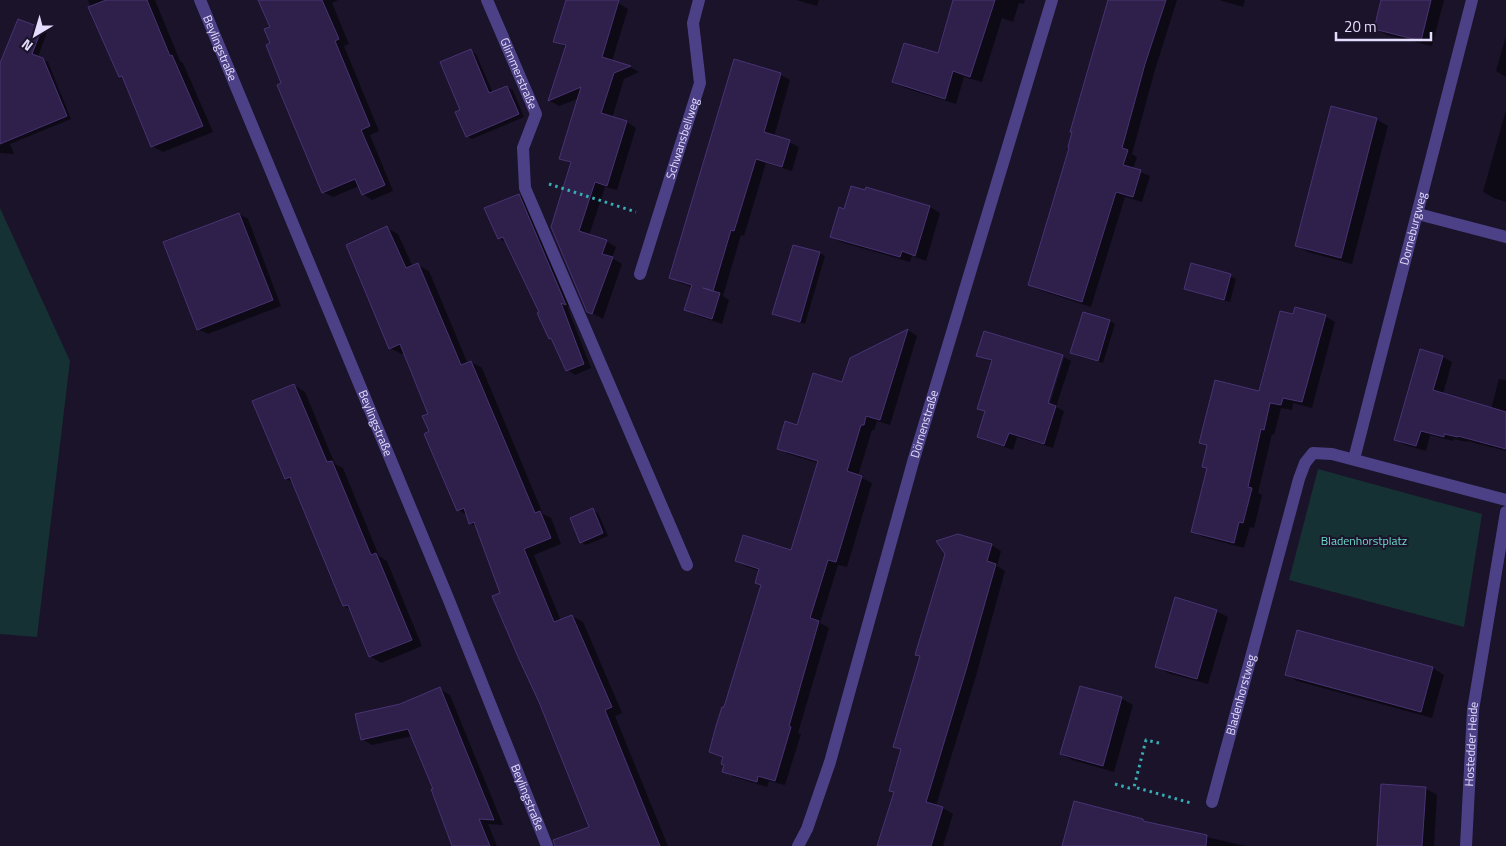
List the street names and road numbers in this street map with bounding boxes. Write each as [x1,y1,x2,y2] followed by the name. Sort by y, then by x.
[198,12,243,84] street label: Beylingstraße
[495,35,543,112] street label: Glimmerstraße
[660,95,704,182] street label: Schwansbellweg
[1394,190,1431,267] street label: Dorneburgweg
[354,387,398,459] street label: Beylingstraße
[905,388,943,460] street label: Dörnenstraße
[1220,652,1260,737] street label: Bladenhorstweg
[1459,700,1483,787] street label: Hostedder Heide
[506,761,550,833] street label: Beylingstraße

